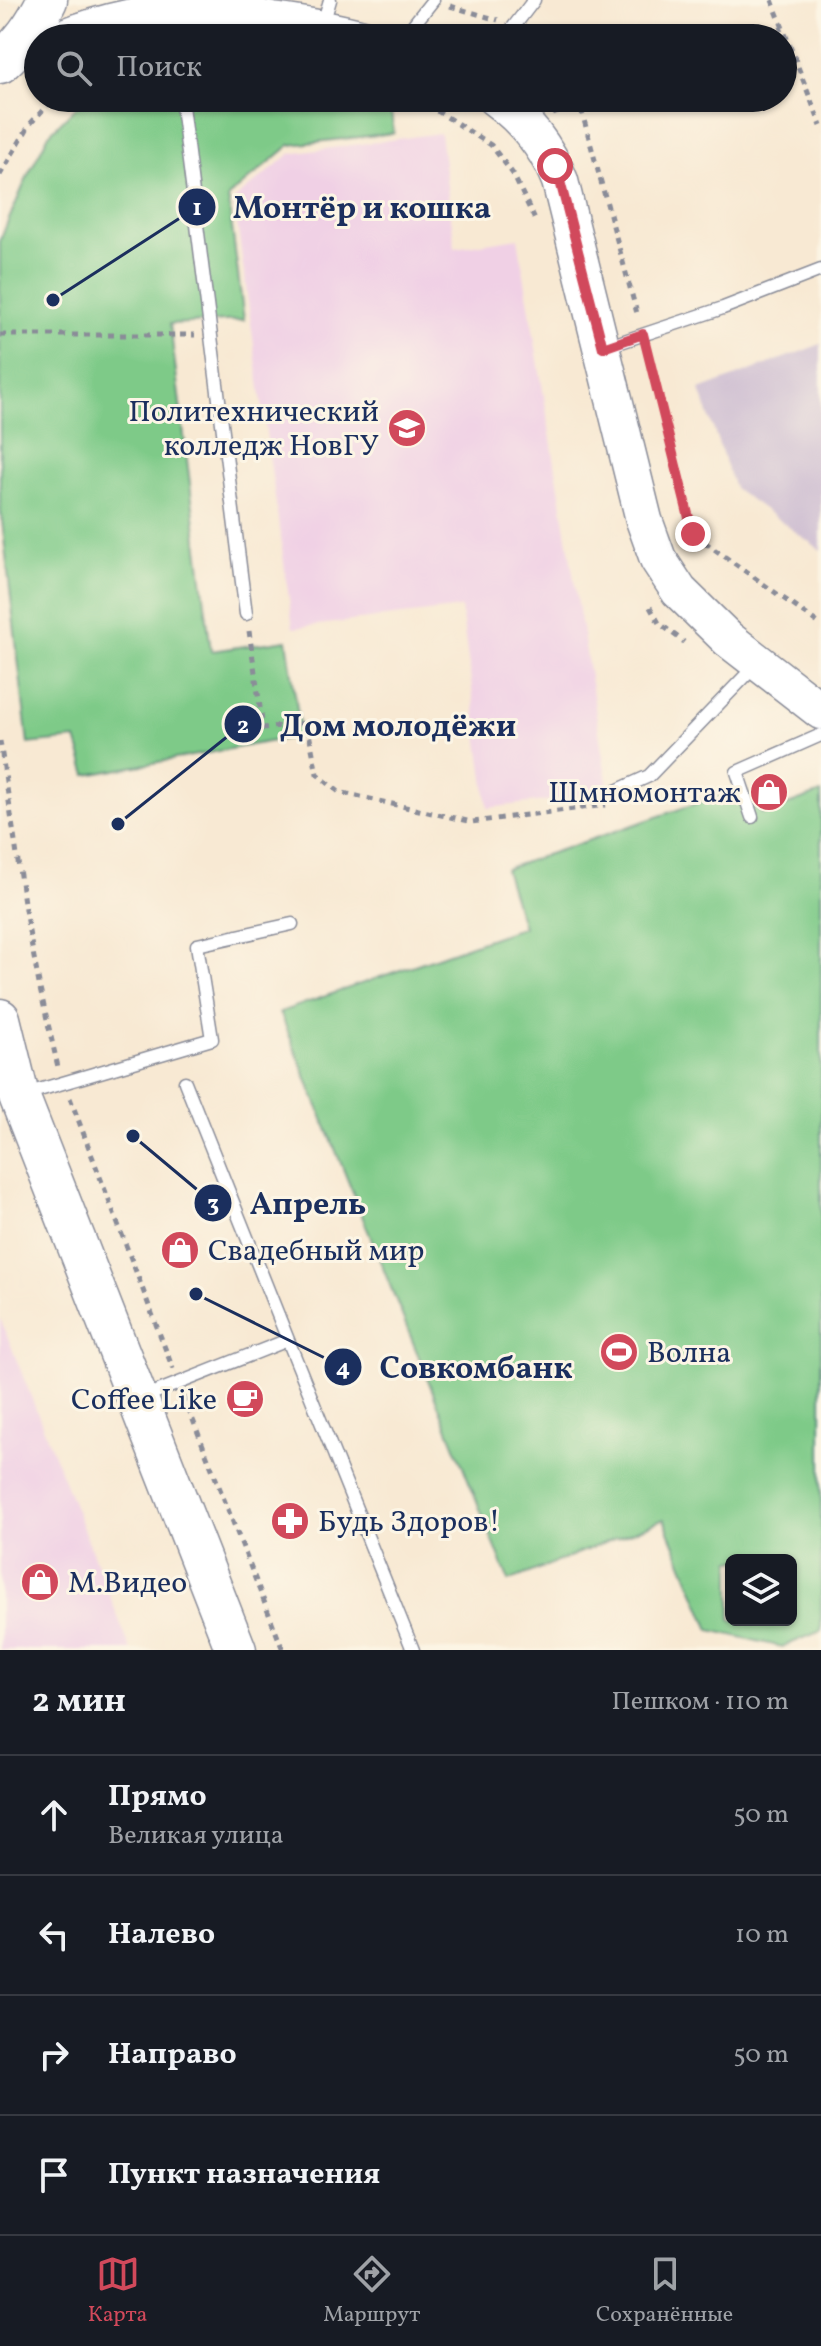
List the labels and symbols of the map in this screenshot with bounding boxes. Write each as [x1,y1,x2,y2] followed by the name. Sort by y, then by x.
[537,148,573,184] route start
[177,179,507,235] callout: Монтёр и кошка
[233,188,491,232] text: Монтёр и кошка
[192,192,202,226] text: 1
[129,392,379,468] place label: Политехнический колледж НовГУ
[386,407,428,449] school or university icon: Политехнический колледж НовГУ
[675,516,711,552] route end
[223,696,532,752] callout: Дом молодёжи
[280,706,516,750] text: Дом молодёжи
[237,710,249,744] text: 2
[748,771,790,813] shop icon: Шмномонтаж
[548,773,741,815] place label: Шмномонтаж
[193,1175,382,1231] callout: Апрель
[250,1184,366,1228] text: Апрель
[207,1188,219,1222] text: 3
[159,1229,201,1271] shop icon: Свадебный мир
[208,1231,425,1273] place label: Свадебный мир
[598,1331,640,1373] sports icon: Волна
[647,1333,731,1375] place label: Волна
[323,1339,588,1395] callout: Совкомбанк
[379,1348,573,1392] text: Совкомбанк
[336,1352,350,1386] text: 4
[224,1378,266,1420] cafe icon: Coffee Like
[71,1380,217,1422] place label: Coffee Like
[269,1500,311,1542] pharmacy icon: Будь Здоров!
[318,1502,501,1544] place label: Будь Здоров!
[19,1561,61,1603] shop icon: М.Видео
[68,1563,187,1605] place label: М.Видео

